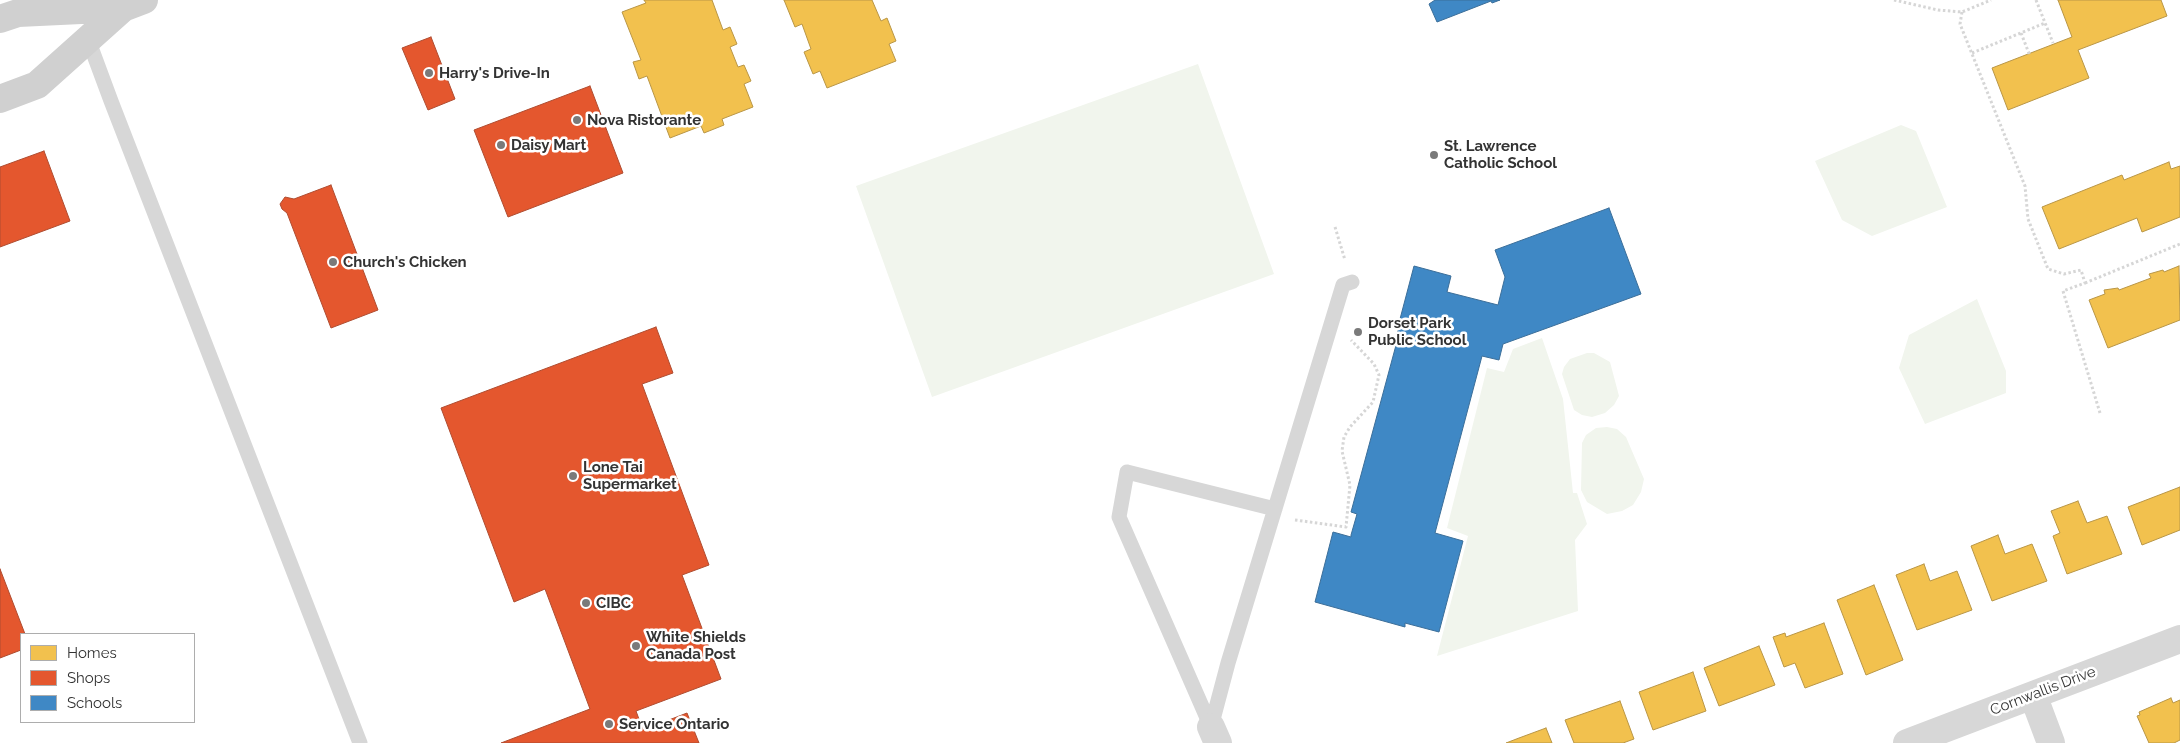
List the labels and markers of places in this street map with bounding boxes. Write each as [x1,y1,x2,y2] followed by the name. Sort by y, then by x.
[439,64,550,82] place label: Harry's Drive-In
[423,67,435,79] marker: Harry's Drive-In
[587,111,701,129] place label: Nova Ristorante
[571,114,583,126] marker: Nova Ristorante
[511,136,586,154] place label: Daisy Mart
[1444,137,1557,172] place label: St. Lawrence Catholic School
[495,139,507,151] marker: Daisy Mart
[1428,149,1440,161] marker: St. Lawrence Catholic School
[343,253,467,271] place label: Church's Chicken
[327,256,339,268] marker: Church's Chicken
[1368,314,1466,349] place label: Dorset Park Public School
[1352,326,1364,338] marker: Dorset Park Public School
[583,458,677,493] place label: Lone Tai Supermarket
[567,470,579,482] marker: Lone Tai Supermarket
[596,594,631,612] place label: CIBC
[580,597,592,609] marker: CIBC
[646,628,746,663] place label: White Shields Canada Post
[630,640,642,652] marker: White Shields Canada Post
[619,715,729,733] place label: Service Ontario
[603,718,615,730] marker: Service Ontario

